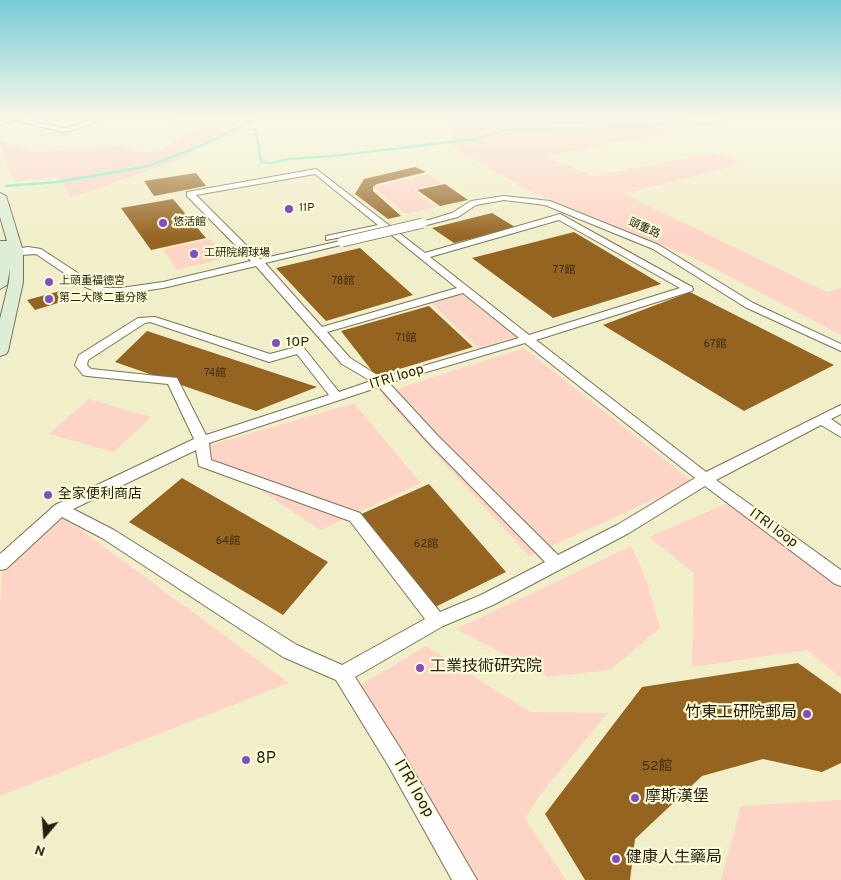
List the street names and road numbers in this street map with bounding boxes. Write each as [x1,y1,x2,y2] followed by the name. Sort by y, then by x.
[626,216,662,242] street label: 頭重路
[368,362,426,394] street label: ITRI loop
[745,506,801,552] street label: ITRI loop
[389,757,437,821] street label: ITRI loop

